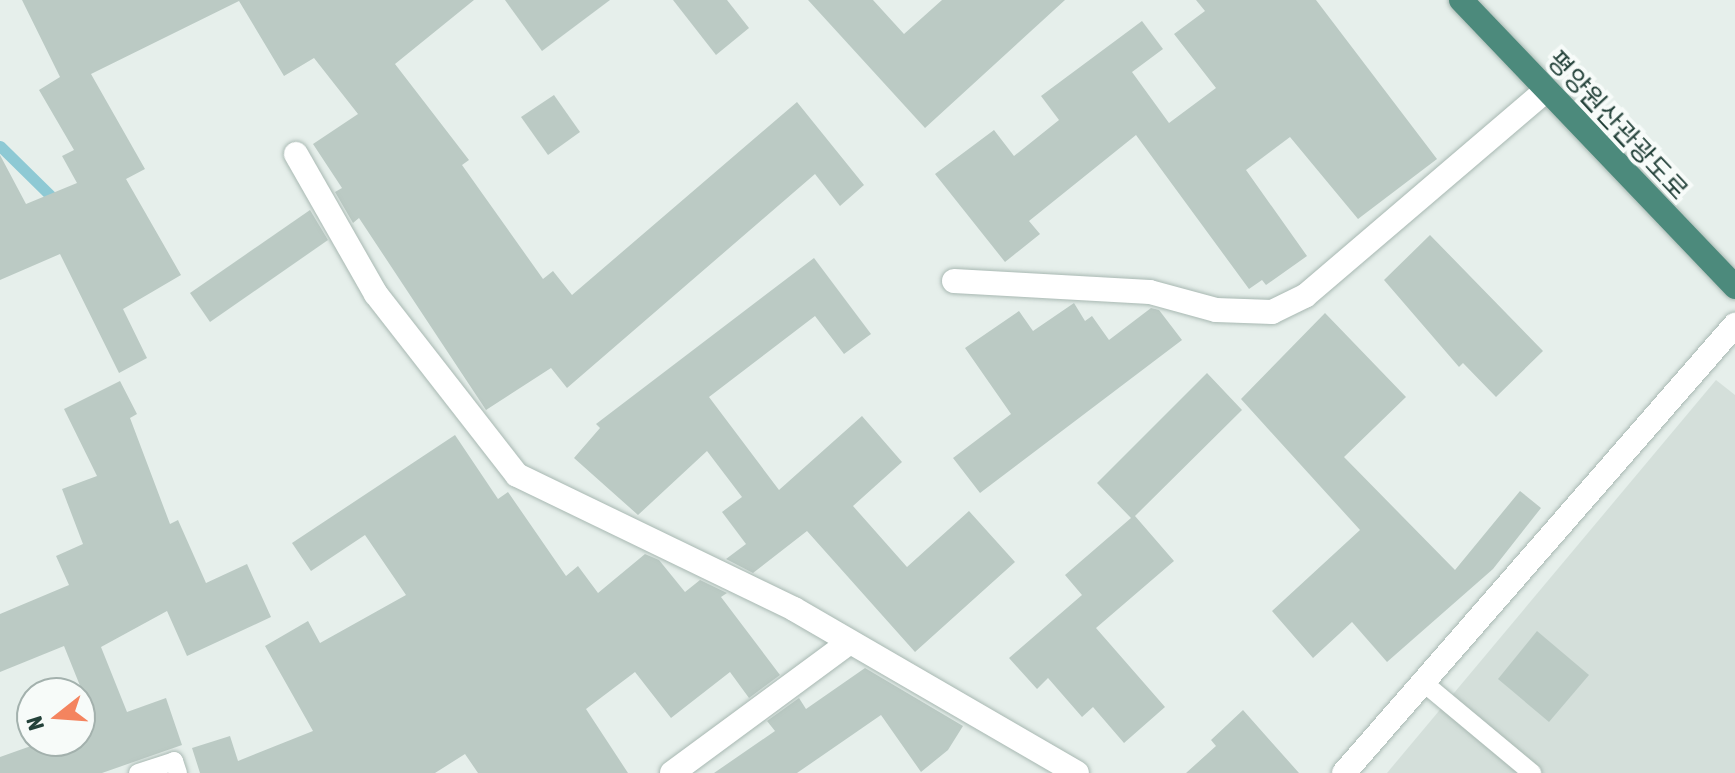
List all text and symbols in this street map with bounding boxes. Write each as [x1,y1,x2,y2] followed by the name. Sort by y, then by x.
[1540,45,1694,207] street label: 평양원산관광도로
[16,677,96,757] north arrow
[21,713,49,733] text: N

